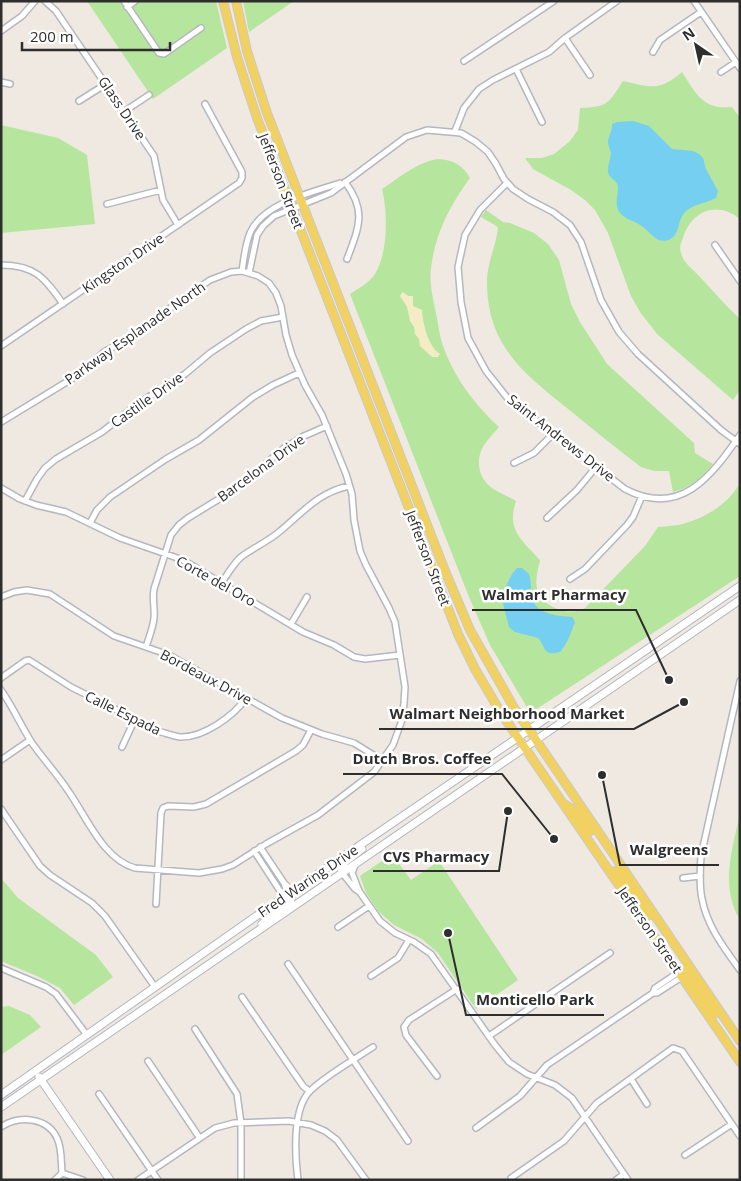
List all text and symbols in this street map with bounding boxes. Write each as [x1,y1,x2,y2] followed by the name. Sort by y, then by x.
[22,20,170,52] scale bar
[671,20,721,70] north arrow
[678,23,698,45] text: N
[30,26,74,46] text: 200 m
[94,72,151,143] street label: Glass Drive
[254,128,308,231] street label: Jefferson Street
[78,228,167,297] street label: Kingston Drive
[61,277,209,388] street label: Parkway Esplanade North
[107,367,187,432] street label: Castille Drive
[504,390,619,486] street label: Saint Andrews Drive
[213,429,308,506] street label: Barcelona Drive
[401,505,455,608] street label: Jefferson Street
[173,551,259,610] street label: Corte del Oro
[472,580,636,610] callout: Walmart Pharmacy
[482,584,627,604] text: Walmart Pharmacy
[157,644,255,709] street label: Bordeaux Drive
[82,686,164,739] street label: Calle Espada
[379,699,634,729] callout: Walmart Neighborhood Market
[389,703,625,723] text: Walmart Neighborhood Market
[343,744,502,774] callout: Dutch Bros. Coffee
[353,748,492,768] text: Dutch Bros. Coffee
[620,835,719,865] callout: Walgreens
[630,839,708,859] text: Walgreens
[254,840,362,921] street label: Fred Waring Drive
[373,841,499,871] callout: CVS Pharmacy
[383,846,490,866] text: CVS Pharmacy
[613,881,687,977] street label: Jefferson Street
[466,985,604,1015] callout: Monticello Park
[476,989,595,1009] text: Monticello Park

